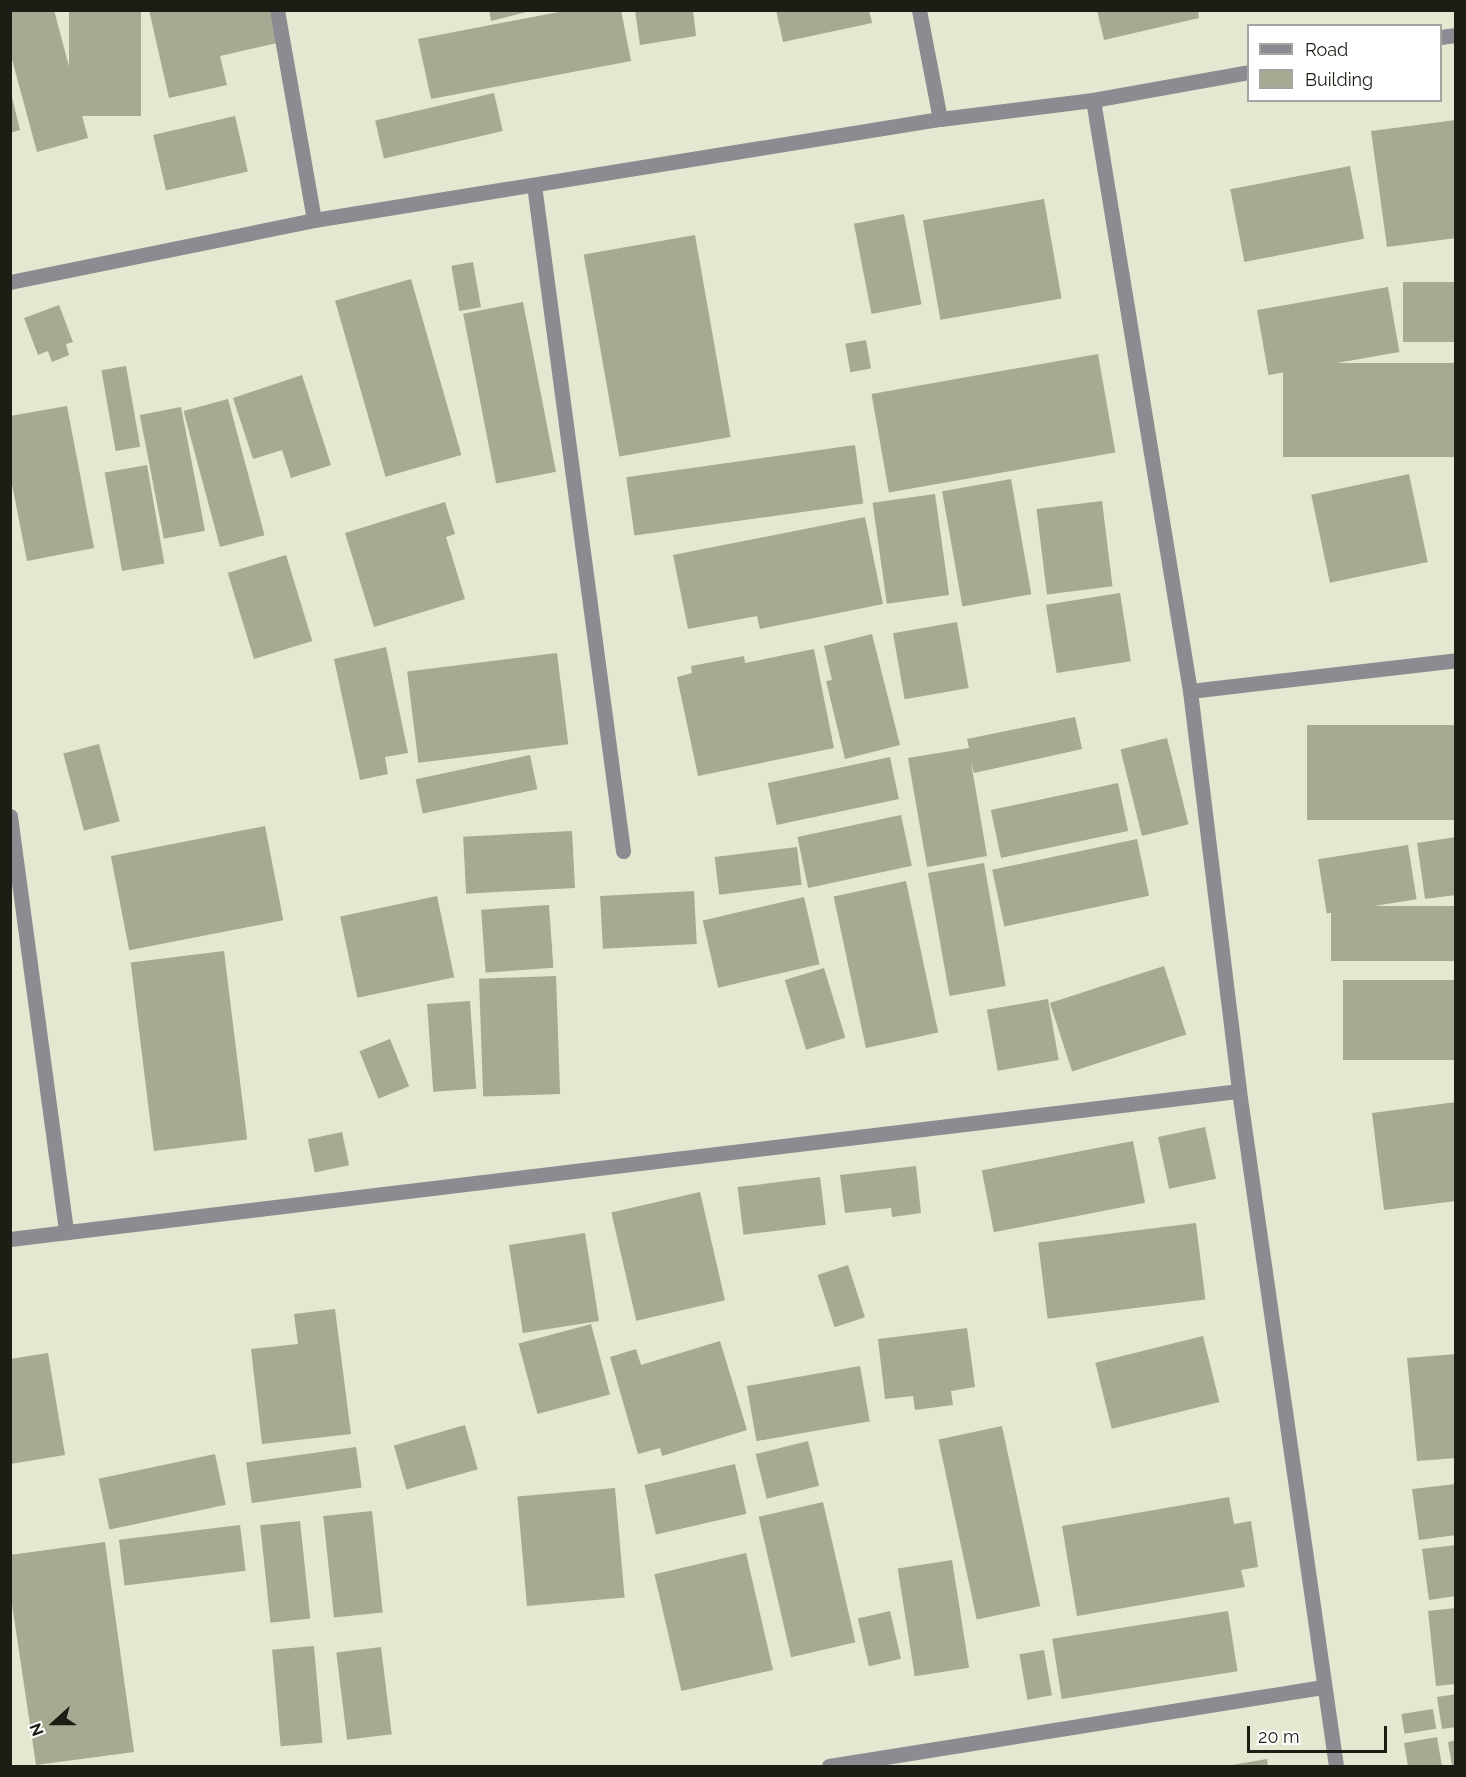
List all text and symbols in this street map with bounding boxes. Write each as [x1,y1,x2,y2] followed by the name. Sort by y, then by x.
[1247,24,1442,102] legend
[1305,39,1348,60] text: Road
[1305,69,1373,90] text: Building
[24,1693,84,1753] north arrow
[1250,1714,1390,1752] scale bar
[26,1721,48,1739] text: N
[1258,1726,1300,1747] text: 20 m

